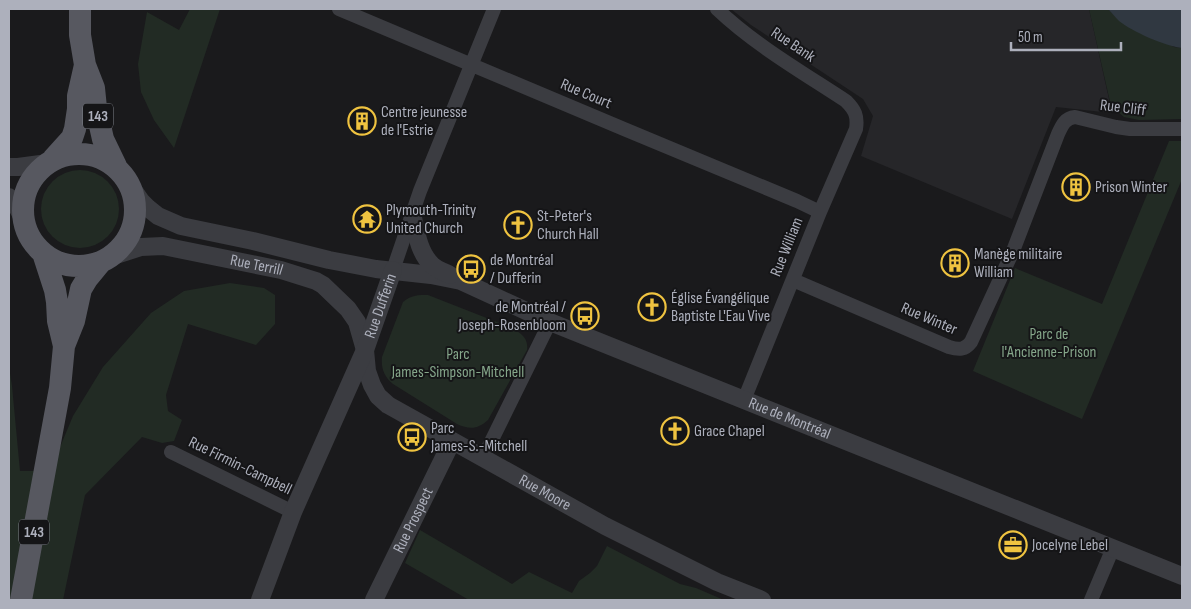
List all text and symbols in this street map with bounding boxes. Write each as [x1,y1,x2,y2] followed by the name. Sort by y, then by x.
[1011,20,1121,52] scale bar
[767,23,819,67] street label: Rue Bank
[1018,28,1043,47] text: 50 m
[558,75,615,113] street label: Rue Court
[1099,96,1148,120] street label: Rue Cliff
[381,103,467,140] place label: Centre jeunesse de l'Estrie
[83,104,113,128] road number: 143
[347,106,377,136] building icon: Centre jeunesse de l'Estrie
[1061,172,1091,202] building icon: Prison Winter
[1095,178,1168,197] place label: Prison Winter
[386,201,476,238] place label: Plymouth-Trinity United Church
[352,204,382,234] temple icon: Plymouth-Trinity United Church
[537,207,599,244] place label: St-Peter's Church Hall
[503,210,533,240] church icon: St-Peter's Church Hall
[767,215,807,279] street label: Rue William
[974,245,1062,282] place label: Manège militaire William
[940,248,970,278] building icon: Manège militaire William
[229,250,285,280] street label: Rue Terrill
[490,251,554,288] place label: de Montréal / Dufferin
[456,254,486,284] bus stop icon: de Montréal / Dufferin
[360,271,401,341] street label: Rue Dufferin
[671,289,770,326] place label: Église Évangélique Baptiste L'Eau Vive
[637,292,667,322] church icon: Église Évangélique Baptiste L'Eau Vive
[458,298,566,335] place label: de Montréal / Joseph-Rosenbloom
[898,299,960,339] street label: Rue Winter
[570,301,600,331] bus stop icon: de Montréal / Joseph-Rosenbloom
[1002,325,1096,362] park label: Parc de l'Ancienne-Prison
[391,345,524,382] park label: Parc James-Simpson-Mitchell
[746,393,833,443] street label: Rue de Montréal
[660,416,690,446] church icon: Grace Chapel
[430,419,527,456] place label: Parc James-S.-Mitchell
[397,422,427,452] bus stop icon: Parc James-S.-Mitchell
[694,422,765,441] place label: Grace Chapel
[185,433,295,499] street label: Rue Firmin-Campbell
[516,470,574,515] street label: Rue Moore
[389,484,437,556] street label: Rue Prospect
[19,520,49,544] road number: 143
[998,530,1028,560] office icon: Jocelyne Lebel
[1031,536,1108,555] place label: Jocelyne Lebel

